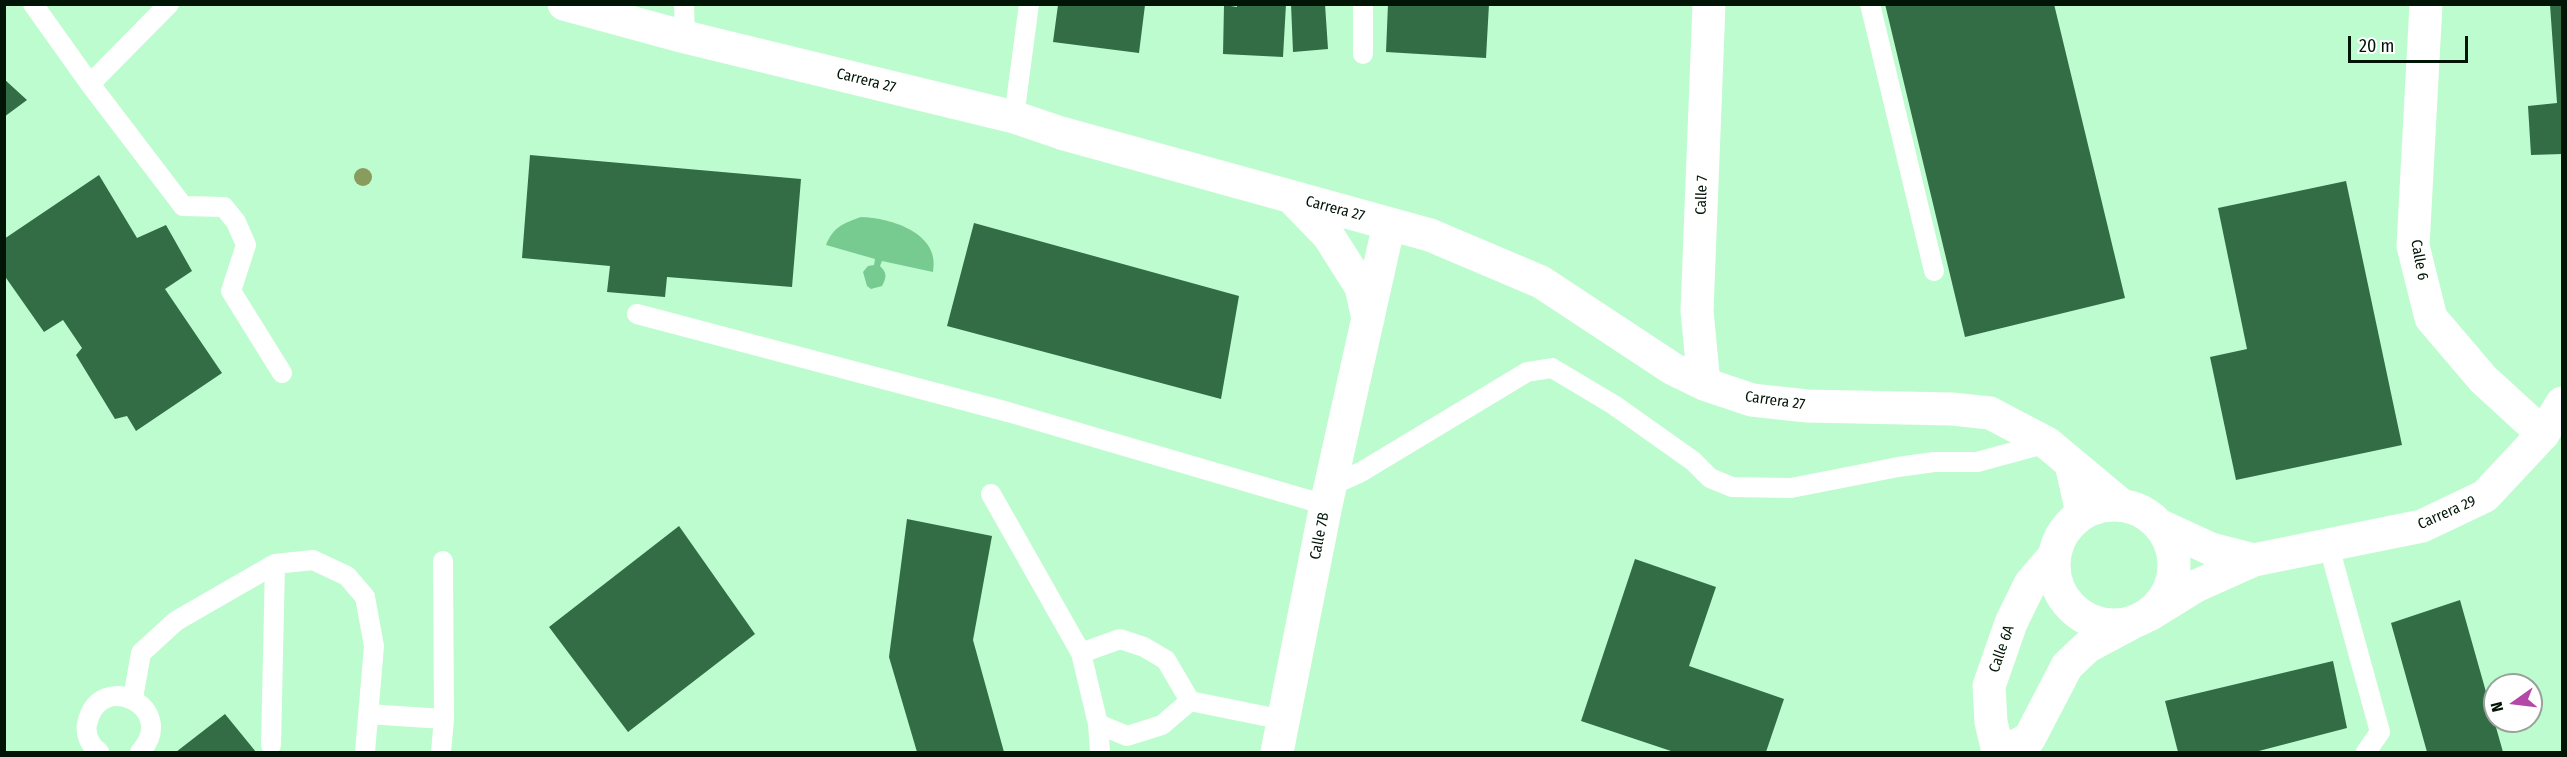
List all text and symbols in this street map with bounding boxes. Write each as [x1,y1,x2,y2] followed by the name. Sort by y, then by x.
[2351,24,2471,62] scale bar
[2359,35,2394,57] text: 20 m
[834,65,898,97] street label: Carrera 27
[1692,175,1712,215] street label: Calle 7
[1303,192,1367,226] street label: Carrera 27
[2407,238,2431,282] street label: Calle 6
[1744,388,1806,414] street label: Carrera 27
[2415,492,2479,534] street label: Carrera 29
[1307,511,1333,561] street label: Calle 7B
[1986,623,2018,675] street label: Calle 6A
[2483,673,2543,733] north arrow
[2487,700,2507,714] text: N

